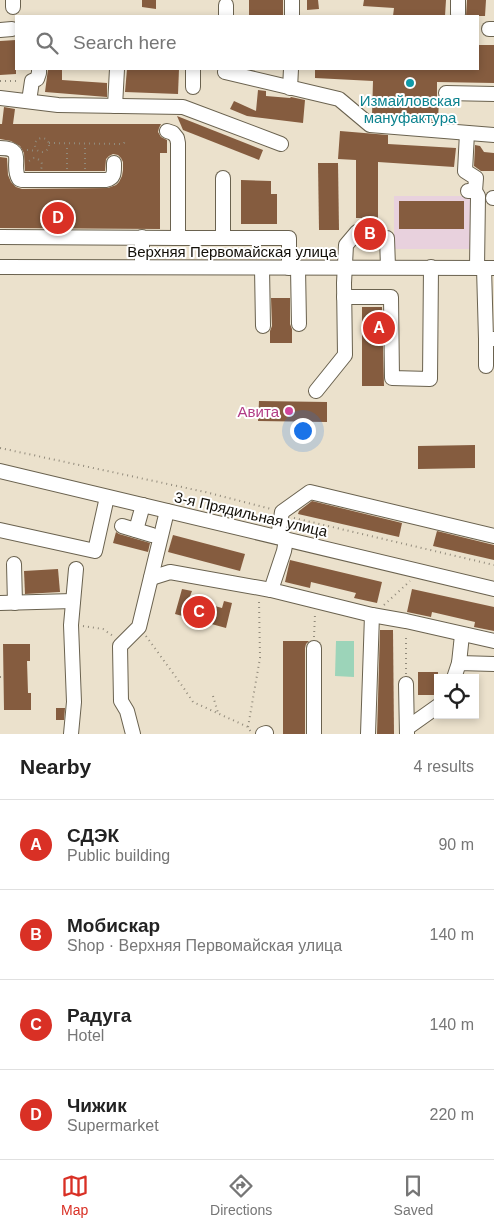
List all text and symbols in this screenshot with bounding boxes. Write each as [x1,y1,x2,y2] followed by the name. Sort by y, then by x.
[15,15,479,70] search box
[33,29,61,57] icon: search
[73,32,177,53] text: Search here
[404,77,416,89] marker: Измайловская мануфактура
[360,92,460,126] place label: Измайловская мануфактура
[42,199,74,237] pin: D
[354,215,386,253] pin: B
[127,243,337,260] street label: Верхняя Первомайская улица
[363,309,395,347] pin: A
[238,403,280,420] place label: Авита
[283,405,295,417] marker: Авита
[290,418,316,444] your location
[173,488,330,540] street label: 3-я Прядильная улица
[183,593,215,631] pin: C
[434,674,479,719] map controls
[434,674,479,719] button: locate
[20,755,91,778] text: Nearby
[414,758,474,775] text: 4 results
[67,825,119,846] text: СДЭК
[30,836,42,853] text: A
[438,836,474,853] text: 90 m
[67,847,170,864] text: Public building
[67,915,160,936] text: Мобискар
[30,926,42,943] text: B
[430,926,474,943] text: 140 m
[67,937,342,954] text: Shop · Верхняя Первомайская улица
[67,1005,131,1026] text: Радуга
[30,1016,42,1033] text: C
[430,1016,474,1033] text: 140 m
[67,1027,104,1044] text: Hotel
[67,1095,127,1116] text: Чижик
[30,1106,42,1123] text: D
[430,1106,474,1123] text: 220 m
[67,1117,159,1134] text: Supermarket
[61,1172,89,1218] tab: Map
[210,1172,272,1218] tab: Directions
[394,1172,433,1218] tab: Saved

